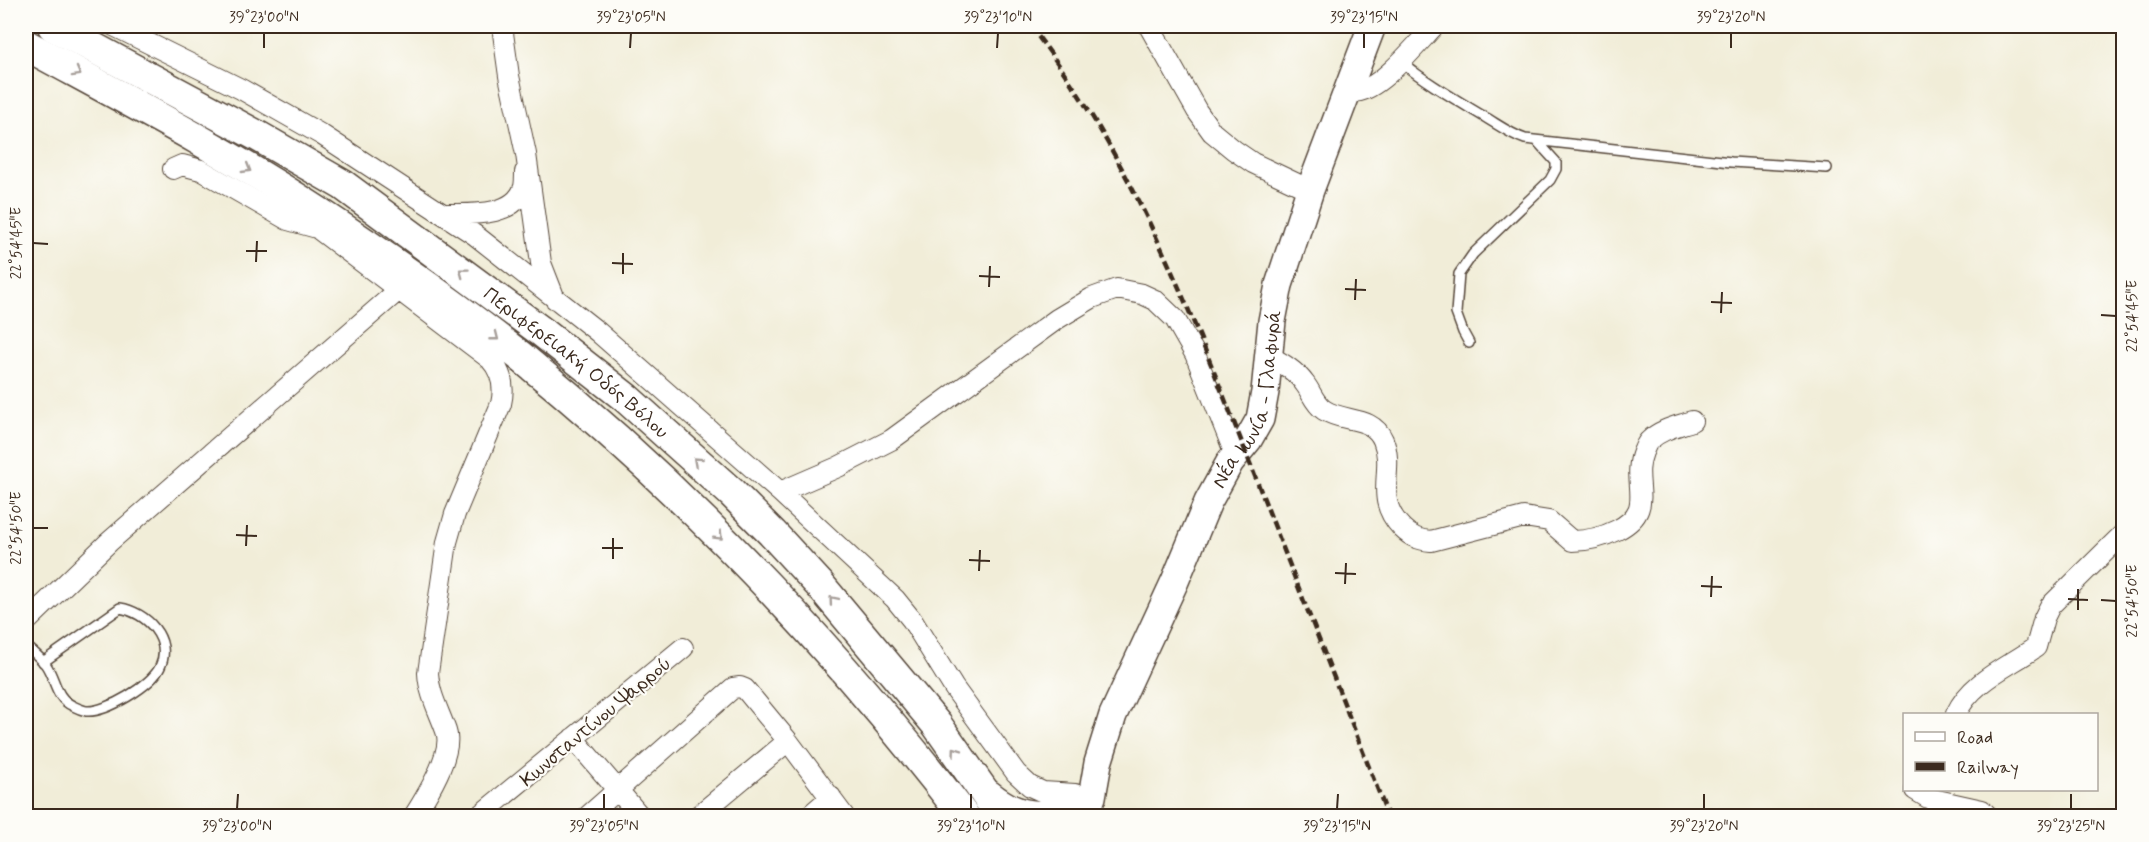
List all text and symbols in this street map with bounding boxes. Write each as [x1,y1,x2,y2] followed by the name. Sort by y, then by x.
[229,8,299,28] text: 39°23'00"N
[596,8,666,28] text: 39°23'05"N
[964,8,1032,28] text: 39°23'10"N
[1330,8,1398,28] text: 39°23'15"N
[1696,8,1766,28] text: 39°23'20"N
[71,66,81,77] one-way arrow
[241,162,251,173] one-way arrow
[7,206,27,279] text: 22°54'45"E
[459,269,470,280] one-way arrow
[2123,279,2143,352] text: 22°54'45"E
[477,281,674,445] street label: Περιφερειακή Οδός Βόλου
[1206,307,1289,493] street label: Νέα Ιωνία - Γλαφυρά
[488,329,499,340] one-way arrow
[693,457,703,468] one-way arrow
[7,491,27,565] text: 22°54'50"E
[713,529,723,540] one-way arrow
[2123,564,2143,638] text: 22°54'50"E
[829,596,840,607] one-way arrow
[514,651,677,794] street label: Κωνσταντίνου Ψαρρού
[1903,713,2098,791] legend
[1957,726,1993,750] text: Road
[952,747,963,758] one-way arrow
[1957,756,2019,780] text: Railway
[202,817,272,837] text: 39°23'00"N
[569,817,639,837] text: 39°23'05"N
[937,817,1005,837] text: 39°23'10"N
[1303,817,1371,837] text: 39°23'15"N
[1669,817,1739,837] text: 39°23'20"N
[2037,817,2105,837] text: 39°23'25"N

